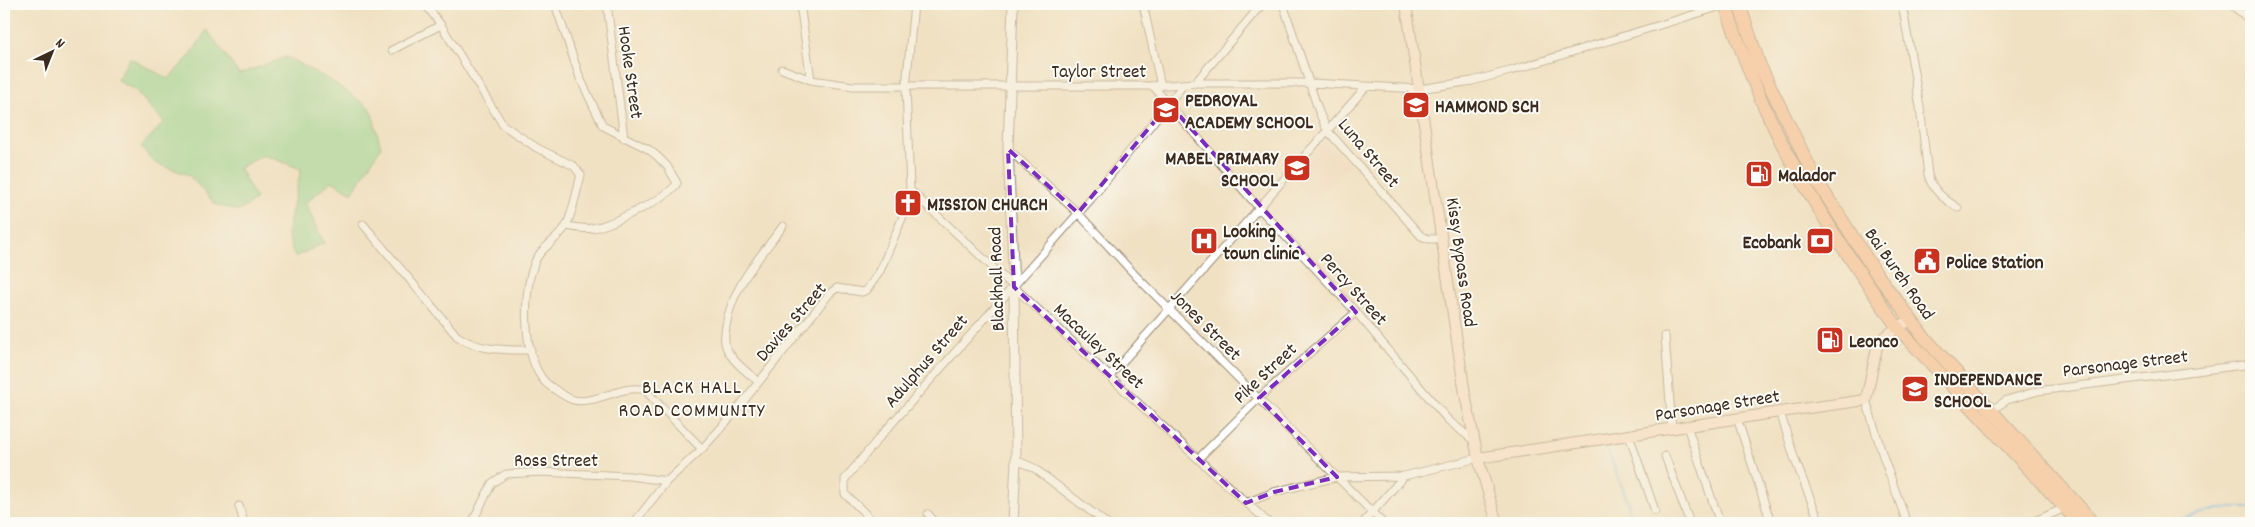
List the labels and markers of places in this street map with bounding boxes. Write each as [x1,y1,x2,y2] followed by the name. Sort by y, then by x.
[1185,89,1313,138] place label: PEDROYAL ACADEMY SCHOOL
[1401,90,1431,120] school or university icon: HAMMOND SCH
[1151,95,1181,125] school or university icon: PEDROYAL ACADEMY SCHOOL
[1435,95,1539,122] place label: HAMMOND SCH
[1165,147,1279,196] place label: MABEL PRIMARY SCHOOL
[1282,153,1312,183] school or university icon: MABEL PRIMARY SCHOOL
[1744,159,1774,189] fuel station icon: Malador
[1778,164,1837,191] place label: Malador
[893,188,923,218] church icon: MISSION CHURCH
[927,193,1048,220] place label: MISSION CHURCH
[1223,220,1300,269] place label: Looking town clinic
[1189,226,1219,256] hospital icon: Looking town clinic
[1805,226,1835,256] bank icon: Ecobank
[1743,231,1801,258] place label: Ecobank
[1912,246,1942,276] public building icon: Police Station
[1946,251,2044,278] place label: Police Station
[1815,325,1845,355] fuel station icon: Leonco
[1849,330,1899,357] place label: Leonco
[1934,368,2042,417] place label: INDEPENDANCE SCHOOL
[1900,374,1930,404] school or university icon: INDEPENDANCE SCHOOL

